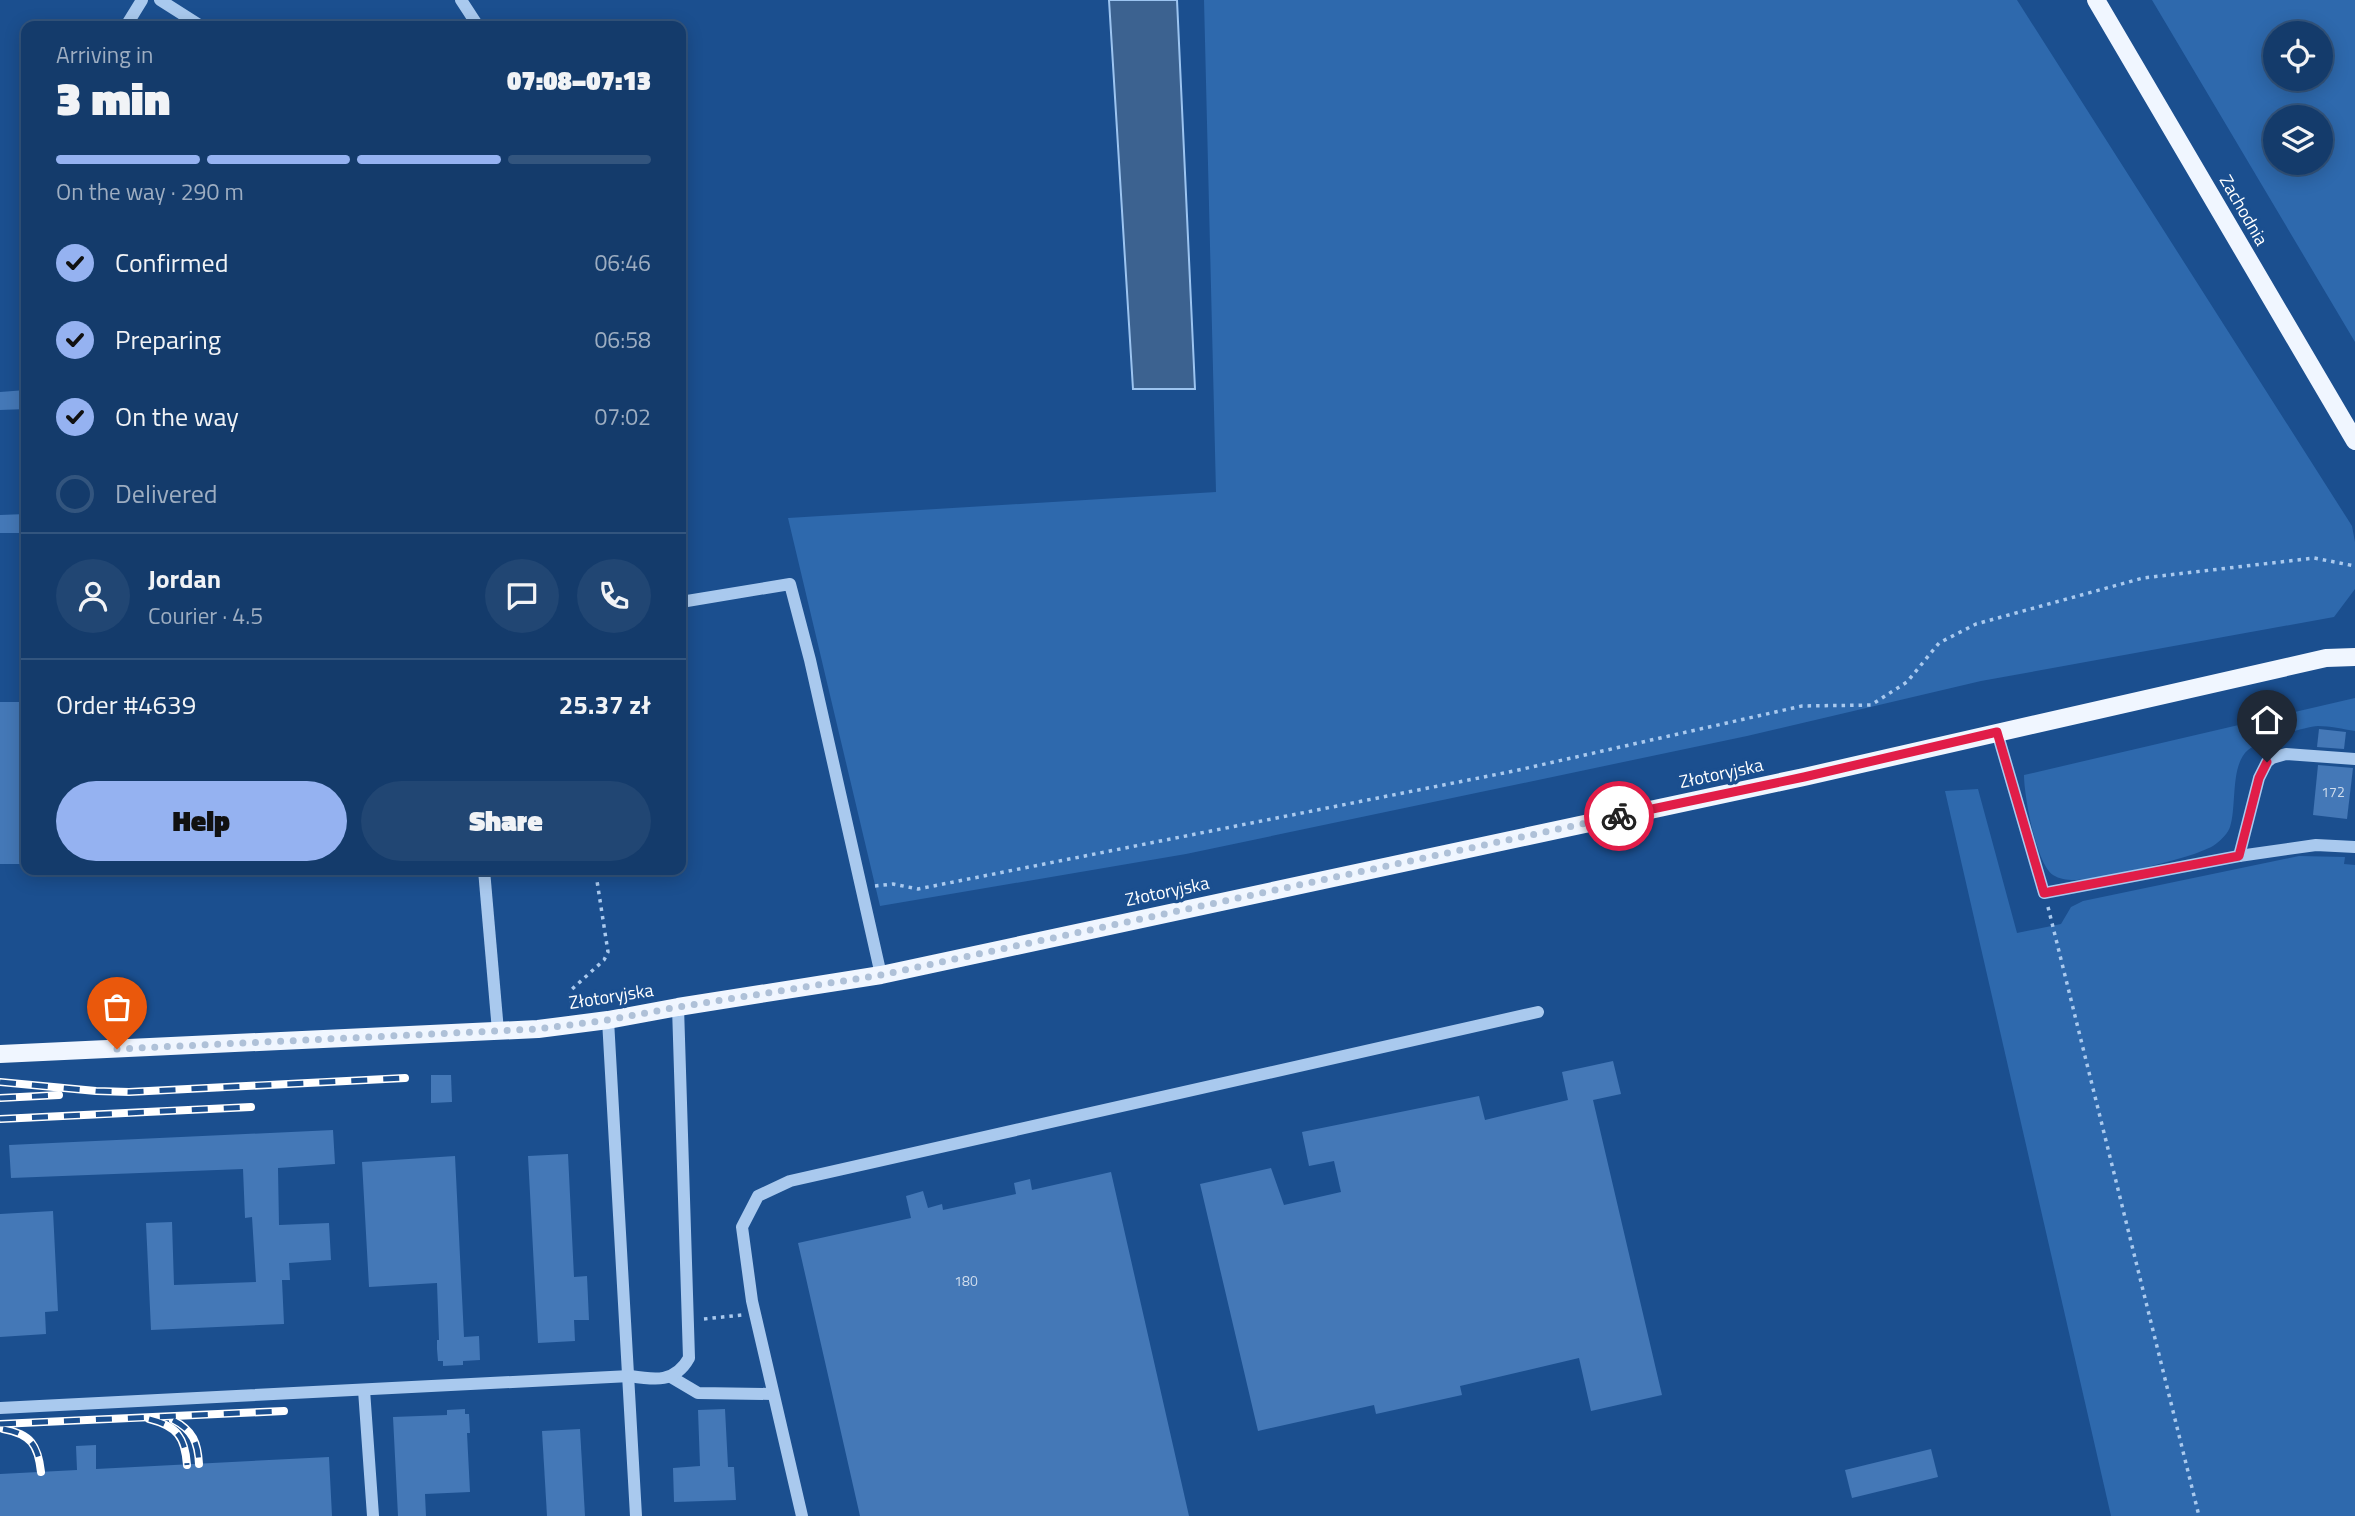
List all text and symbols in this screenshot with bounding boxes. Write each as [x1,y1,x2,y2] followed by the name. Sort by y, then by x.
[2263,21,2333,175] map controls
[2263,21,2333,91] button: locate
[56,37,153,72] text: Arriving in
[507,61,651,100] text: 07:08–07:13
[56,63,170,133] text: 3 min
[2263,105,2333,175] button: layers
[2213,170,2275,250] street label: Zachodnia
[56,174,244,209] text: On the way · 290 m
[115,243,229,282] text: Confirmed
[56,244,94,282] icon: check
[594,245,651,280] text: 06:46
[115,320,221,359] text: Preparing
[56,321,94,359] icon: check
[594,322,651,357] text: 06:58
[115,397,239,436] text: On the way
[56,398,94,436] icon: check
[594,399,651,434] text: 07:02
[115,474,218,513] text: Delivered
[56,559,130,633] button: person
[148,559,221,598] text: Jordan
[485,559,559,633] button: chat
[577,559,651,633] button: phone
[148,598,263,633] text: Courier · 4.5
[56,685,196,724] text: Order #4639
[559,685,651,724] text: 25.37 zł
[2237,690,2297,762] pin
[2248,701,2286,739] icon: home
[1676,751,1766,795] street label: Złotoryjska
[56,781,347,861] button: Help
[361,781,651,861] button: Share
[1584,781,1654,851] courier
[2321,781,2345,802] house number: 172
[1600,797,1638,835] icon: bike
[1122,869,1212,913] street label: Złotoryjska
[567,976,655,1016] street label: Złotoryjska
[87,977,147,1049] pin
[98,988,136,1026] icon: bag
[954,1270,978,1291] house number: 180

